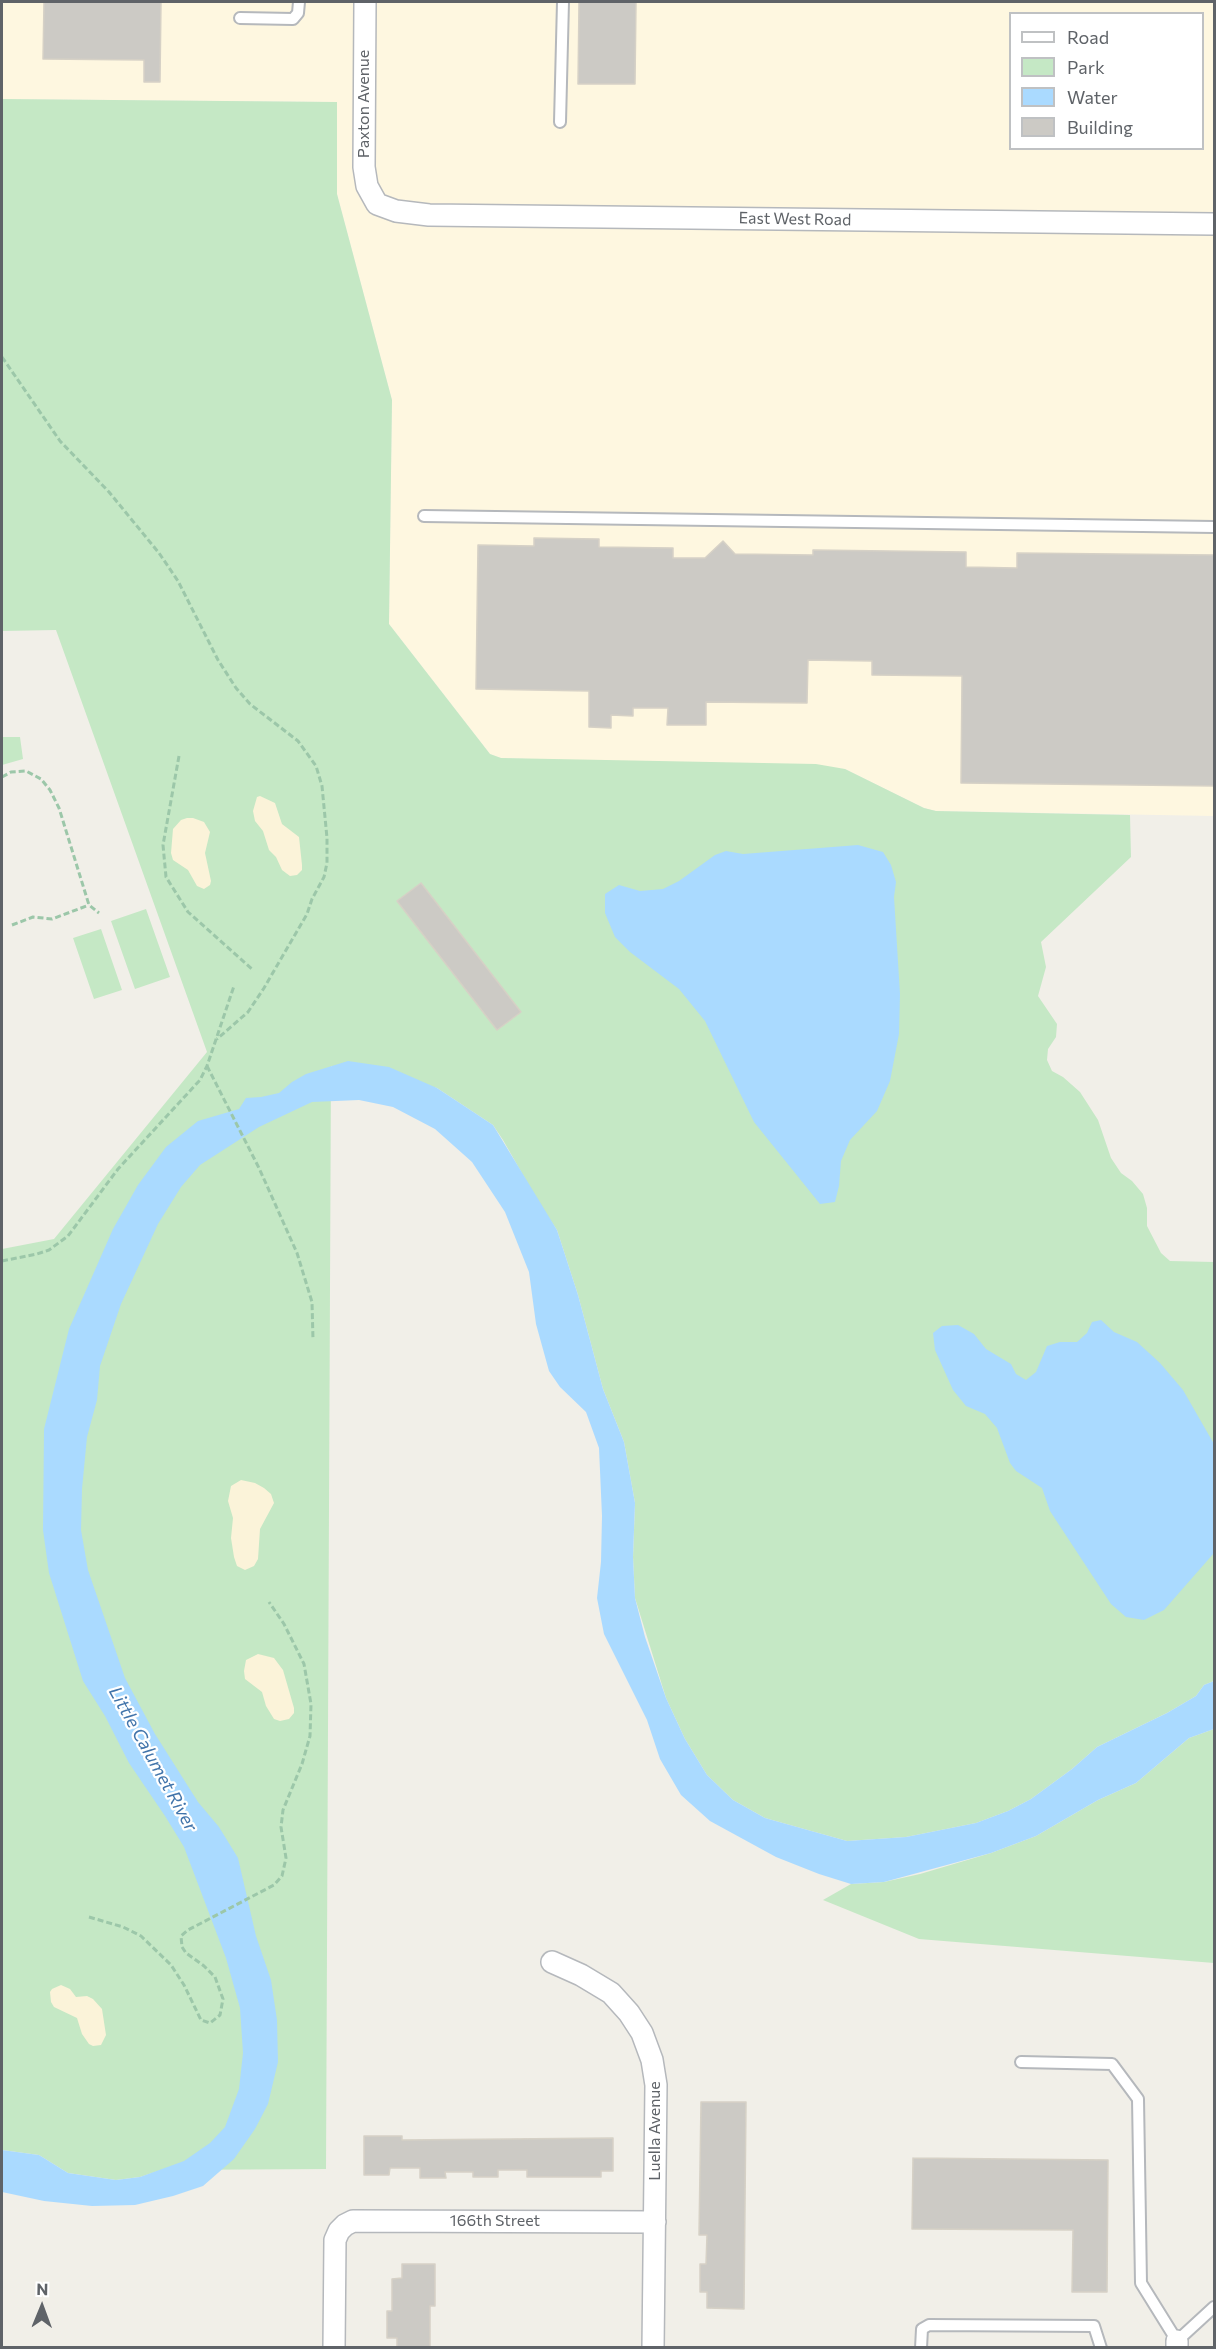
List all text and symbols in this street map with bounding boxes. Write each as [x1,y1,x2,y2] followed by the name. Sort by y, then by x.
[1009,12,1204,150] legend
[1067,26,1109,48] text: Road
[354,50,374,158] street label: Paxton Avenue
[1067,56,1105,78] text: Park
[1067,86,1118,108] text: Water
[1067,116,1133,138] text: Building
[739,208,851,230] street label: East West Road
[104,1683,202,1835] water label: Little Calumet River
[645,2081,665,2181] street label: Luella Avenue
[450,2211,540,2231] street label: 166th Street
[12,2277,72,2337] north arrow
[36,2279,48,2298] text: N

